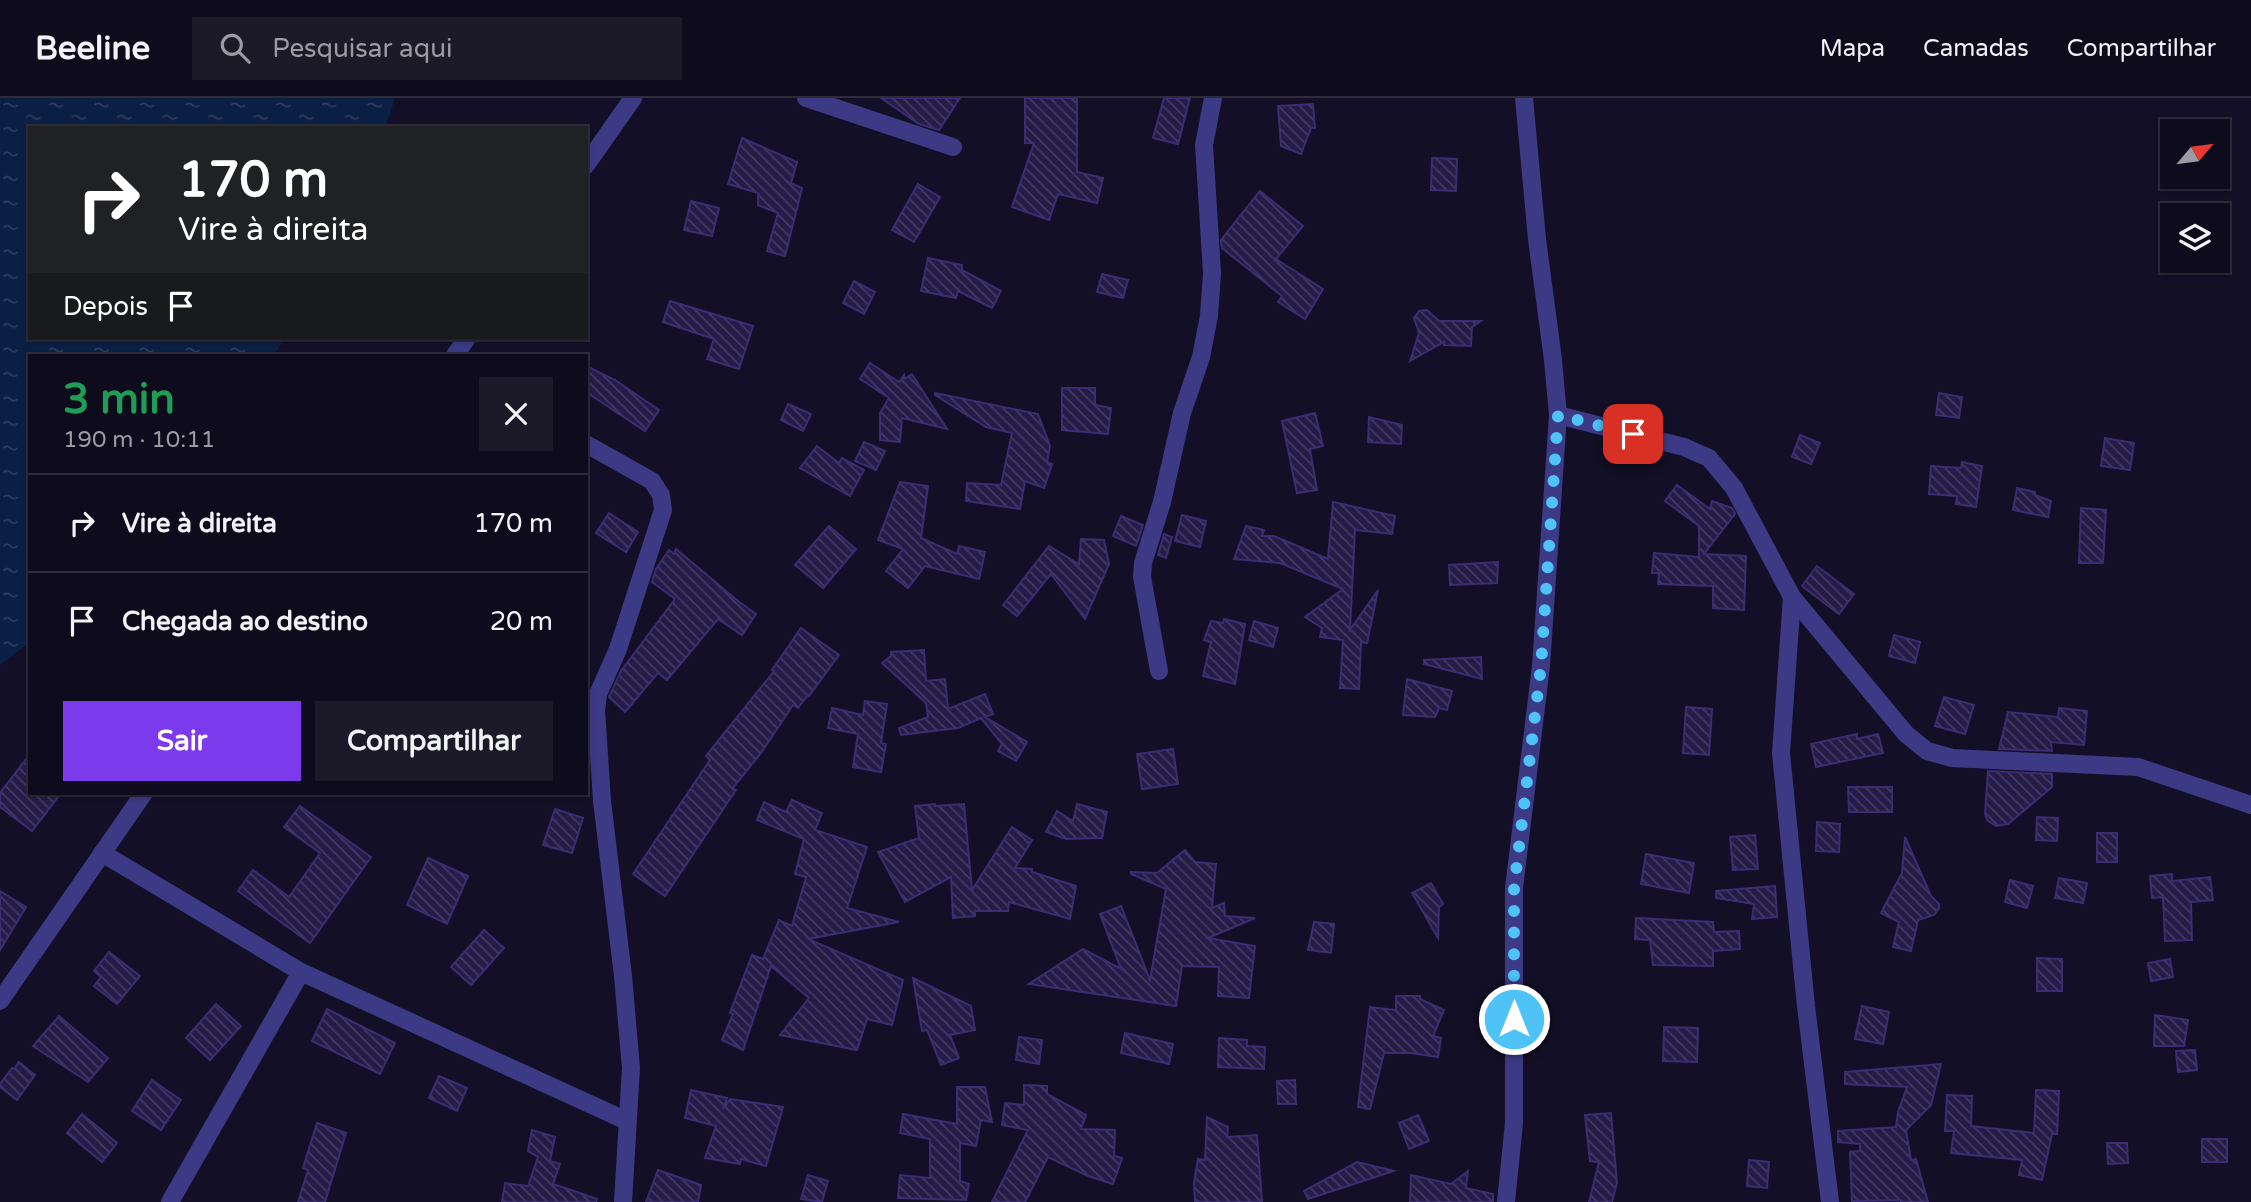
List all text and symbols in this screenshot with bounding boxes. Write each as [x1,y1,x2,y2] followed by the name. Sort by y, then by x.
[192,17,682,80] search box
[35,29,150,68] text: Beeline
[216,29,254,67] icon: search
[272,33,452,64] text: Pesquisar aqui
[1820,34,1885,63] text: Mapa
[1923,34,2029,63] text: Camadas
[2067,34,2216,63] text: Compartilhar
[2160,119,2230,189] north arrow
[2160,119,2230,273] map controls
[178,151,328,210] text: 170 m
[63,154,154,245] icon: right
[2160,203,2230,273] button: layers
[178,211,369,249] text: Vire à direita
[162,287,200,325] icon: arrive
[63,291,148,322] text: Depois
[63,374,175,425] text: 3 min
[479,377,553,451] button: close
[1603,404,1663,464] pin
[1614,415,1652,453] icon: arrive
[63,426,215,454] text: 190 m · 10:11
[63,504,101,542] icon: right
[122,508,277,539] text: Vire à direita
[473,508,553,539] text: 170 m
[63,602,101,640] icon: arrive
[122,606,368,637] text: Chegada ao destino
[490,606,553,637] text: 20 m
[63,701,301,781] button: Sair
[315,701,553,781] button: Compartilhar
[1477,982,1551,1056] position arrow

